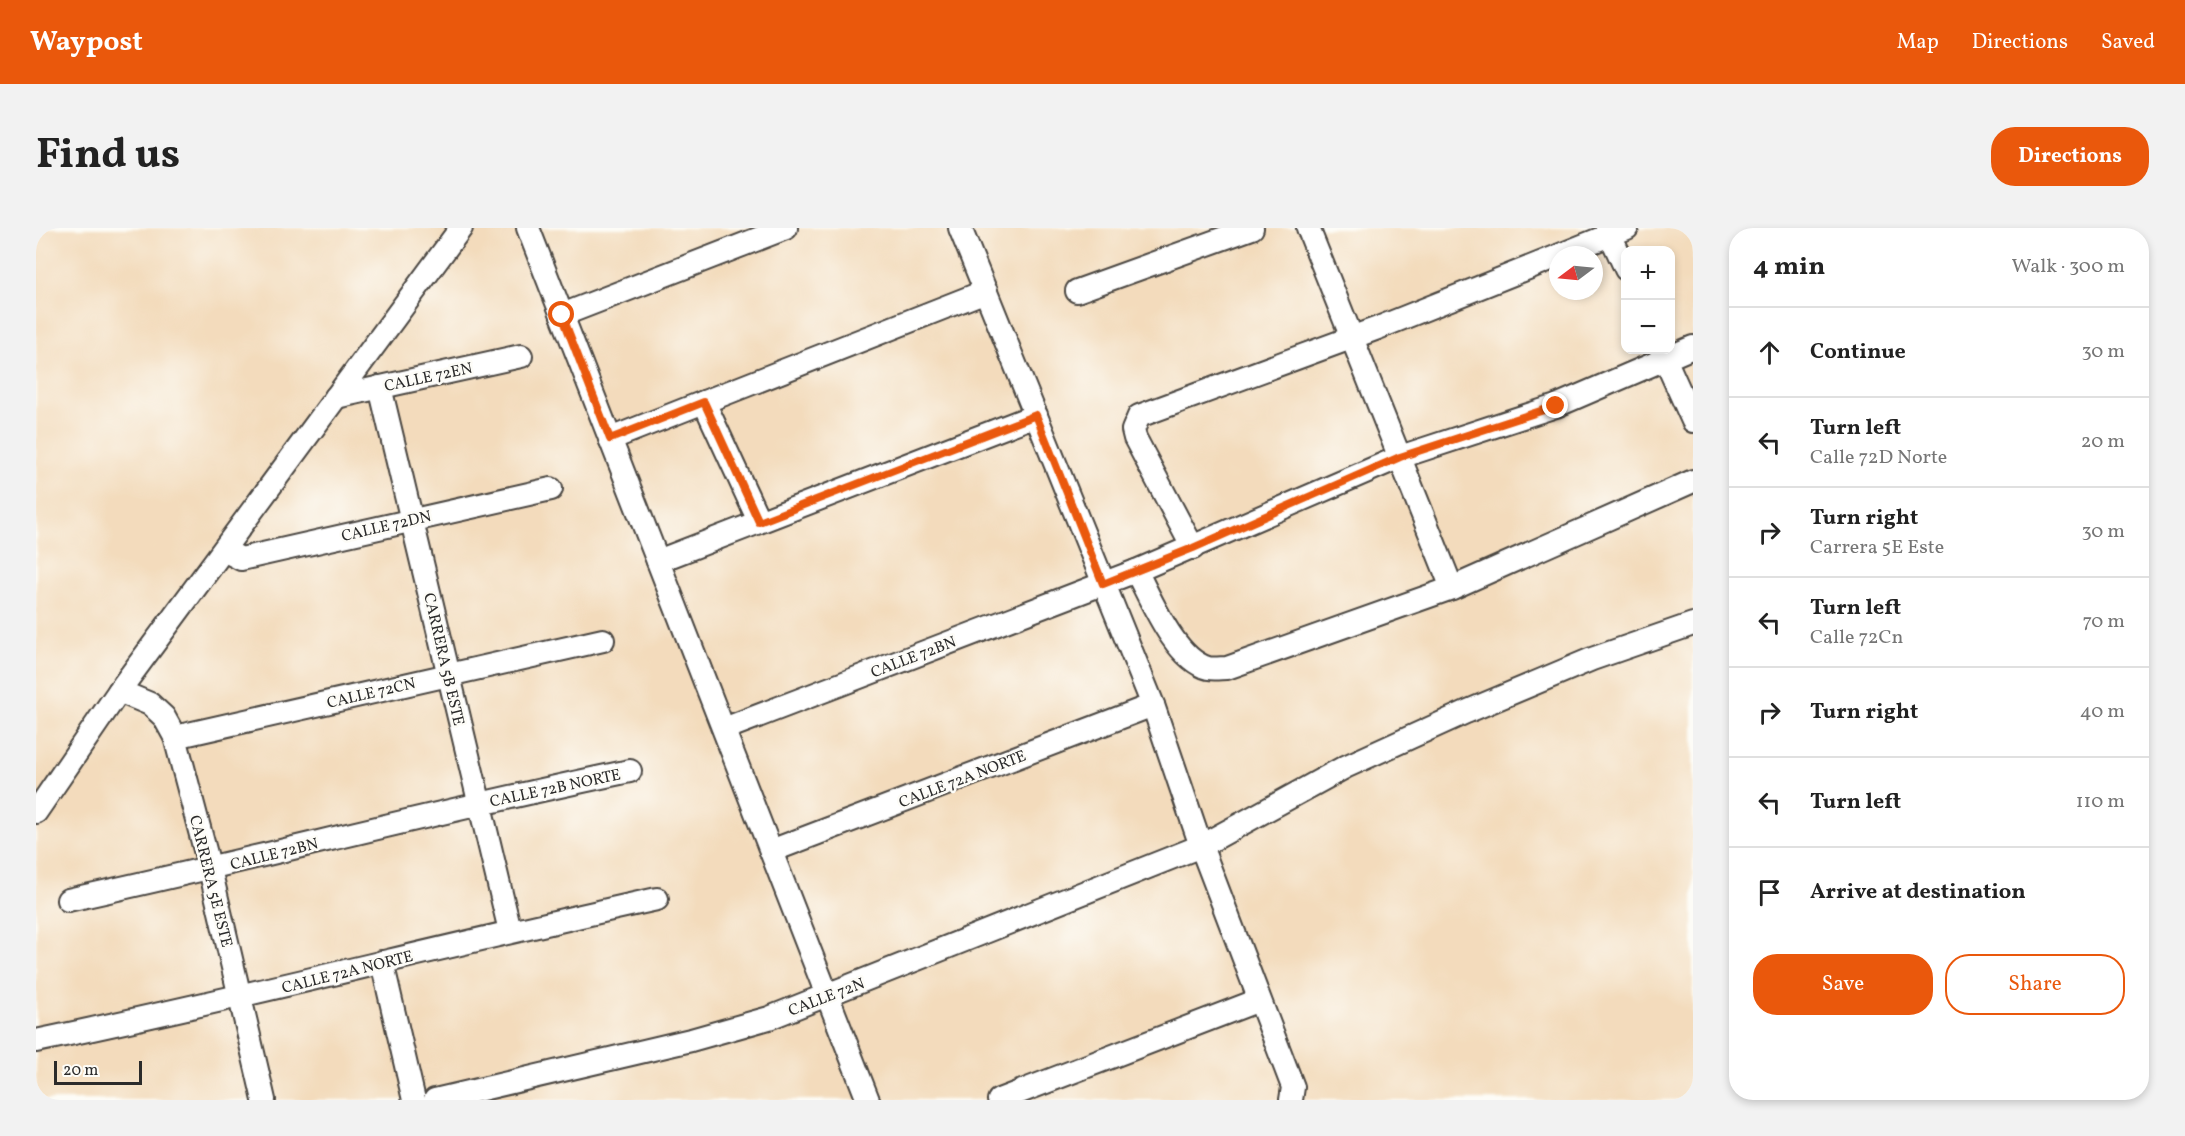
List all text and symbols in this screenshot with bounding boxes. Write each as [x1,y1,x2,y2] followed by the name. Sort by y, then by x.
[30,23,143,62] text: Waypost
[1897,28,1939,57] text: Map
[1972,28,2068,57] text: Directions
[2101,28,2155,57] text: Saved
[36,127,180,186] text: Find us
[1991,127,2149,186] button: Directions
[1549,246,1603,300] north arrow
[1621,246,1675,354] map controls
[1621,246,1675,300] button: +
[1753,249,1825,285] text: 4 min
[2012,253,2125,281] text: Walk · 300 m
[1621,300,1675,354] button: −
[548,301,574,327] route start
[1753,336,1786,369] icon: ahead
[1810,337,1906,368] text: Continue
[2081,338,2125,366] text: 30 m
[382,358,475,398] street label: CALLE 72EN
[1542,392,1568,418] route end
[1810,413,1901,444] text: Turn left
[1753,426,1786,459] icon: left
[2081,428,2125,456] text: 20 m
[1810,444,1947,472] text: Calle 72D Norte
[1810,503,1918,534] text: Turn right
[339,506,434,548] street label: CALLE 72DN
[1753,516,1786,549] icon: right
[2081,518,2125,546] text: 30 m
[1810,534,1944,562] text: Carrera 5E Este
[417,591,469,728] street label: CARRERA 5B ESTE
[1810,593,1901,624] text: Turn left
[1753,606,1786,639] icon: left
[2082,608,2125,636] text: 70 m
[1810,624,1904,652] text: Calle 72Cn
[868,631,960,684] street label: CALLE 72BN
[325,673,418,715] street label: CALLE 72CN
[1753,696,1786,729] icon: right
[1810,697,1918,728] text: Turn right
[2080,698,2125,726] text: 40 m
[896,745,1029,814] street label: CALLE 72A NORTE
[488,764,623,814] street label: CALLE 72B NORTE
[1753,786,1786,819] icon: left
[1810,787,1901,818] text: Turn left
[2076,788,2125,816] text: 110 m
[183,813,237,950] street label: CARRERA 5E ESTE
[228,833,321,877] street label: CALLE 72BN
[1753,876,1786,909] icon: arrive
[1810,877,2026,908] text: Arrive at destination
[280,946,415,1000] street label: CALLE 72A NORTE
[1753,954,1933,1015] button: Save
[1945,954,2125,1015] button: Share
[785,973,868,1022] street label: CALLE 72N
[54,1058,142,1086] scale bar
[63,1060,98,1082] text: 20 m

